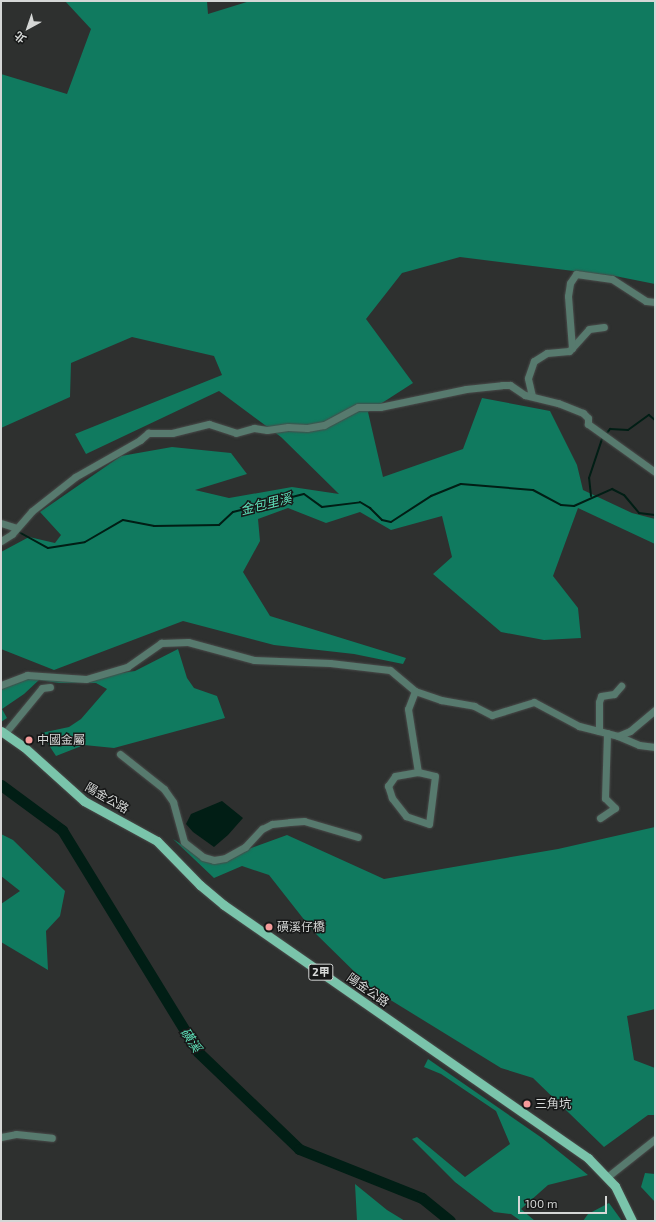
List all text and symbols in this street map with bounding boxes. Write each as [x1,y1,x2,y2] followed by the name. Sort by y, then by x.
[8,8,48,48] north arrow
[12,29,28,46] text: 北
[239,490,293,518] water label: 金包里溪
[37,733,85,747] place label: 中國金屬
[24,735,34,745] marker: 中國金屬
[83,780,131,816] street label: 陽金公路
[277,920,325,934] place label: 磺溪仔橋
[264,922,274,932] marker: 磺溪仔橋
[308,963,334,981] road number: 2甲
[344,970,392,1010] street label: 陽金公路
[177,1025,205,1055] water label: 磺溪
[535,1097,571,1111] place label: 三角坑
[522,1099,532,1109] marker: 三角坑
[520,1188,609,1214] scale bar
[525,1196,557,1210] text: 100 m

